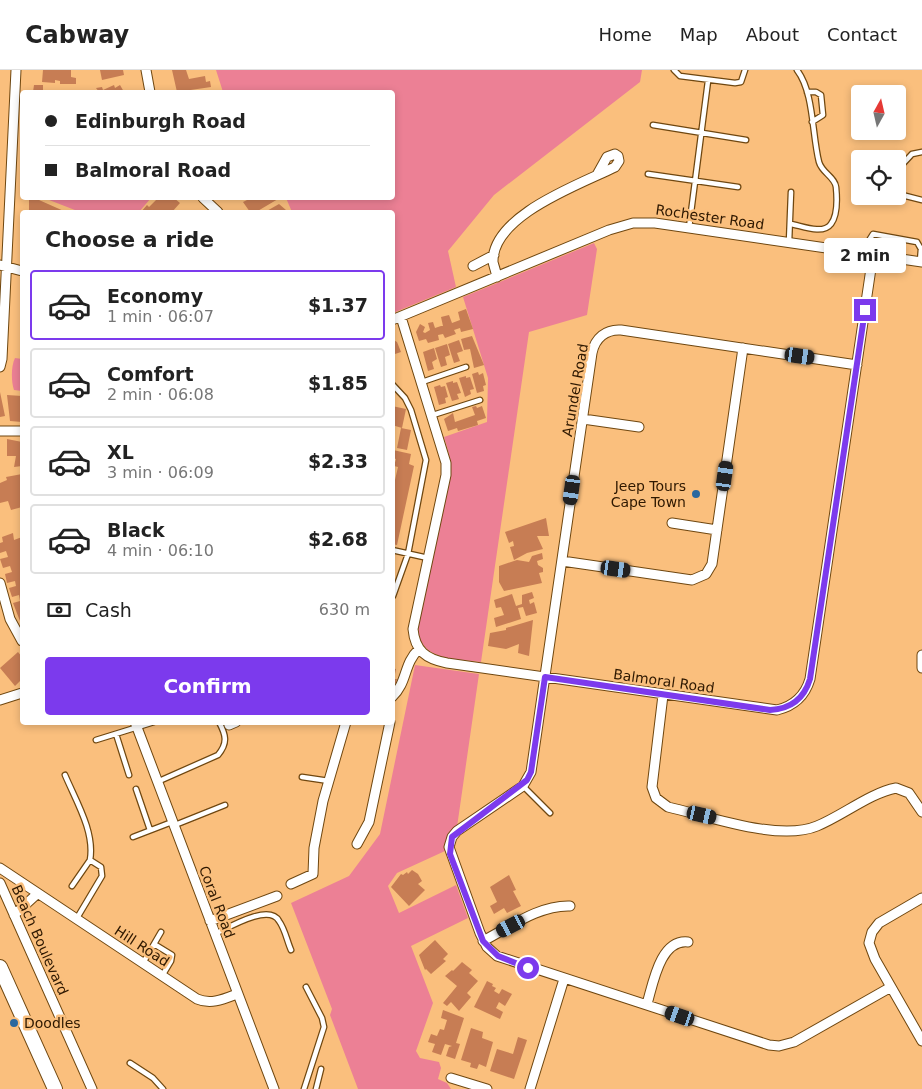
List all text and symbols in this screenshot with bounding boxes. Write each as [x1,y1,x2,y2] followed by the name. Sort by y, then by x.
[25,21,129,49] text: Cabway
[599,24,652,45] text: Home
[680,24,718,45] text: Map
[746,24,799,45] text: About
[827,24,897,45] text: Contact
[851,85,906,140] north arrow
[851,85,906,205] map controls
[75,110,246,132] text: Edinburgh Road
[851,150,906,205] button: locate
[75,159,231,181] text: Balmoral Road
[655,201,765,233] street label: Rochester Road
[45,227,214,252] text: Choose a ride
[824,238,906,272] callout: 2 min
[840,246,890,265] text: 2 min
[47,283,92,328] icon: car
[107,285,203,307] text: Economy
[308,294,368,316] text: $1.37
[854,299,876,321] route end
[107,307,214,326] text: 1 min · 06:07
[559,342,591,438] street label: Arundel Road
[784,346,815,366] car
[47,361,92,406] icon: car
[107,363,194,385] text: Comfort
[308,372,368,394] text: $1.85
[107,385,214,404] text: 2 min · 06:08
[47,439,92,484] icon: car
[107,441,134,463] text: XL
[308,450,368,472] text: $2.33
[715,460,734,492] car
[107,463,214,482] text: 3 min · 06:09
[562,474,581,506] car
[611,478,686,510] place label: Jeep Tours Cape Town
[690,488,702,500] marker: Jeep Tours Cape Town
[47,517,92,562] icon: car
[107,519,165,541] text: Black
[308,528,368,550] text: $2.68
[107,541,214,560] text: 4 min · 06:10
[600,559,631,579] car
[45,596,73,624] icon: cash
[85,599,132,621] text: Cash
[319,600,370,619] text: 630 m
[45,657,370,715] button: Confirm
[612,666,716,696] street label: Balmoral Road
[685,804,718,826] car
[196,864,238,940] street label: Coral Road
[9,883,71,997] street label: Beach Boulevard
[494,913,527,939] car
[112,922,172,970] street label: Hill Road
[517,957,539,979] route start
[663,1004,696,1028] car
[24,1015,81,1031] place label: Doodles
[8,1017,20,1029] marker: Doodles

